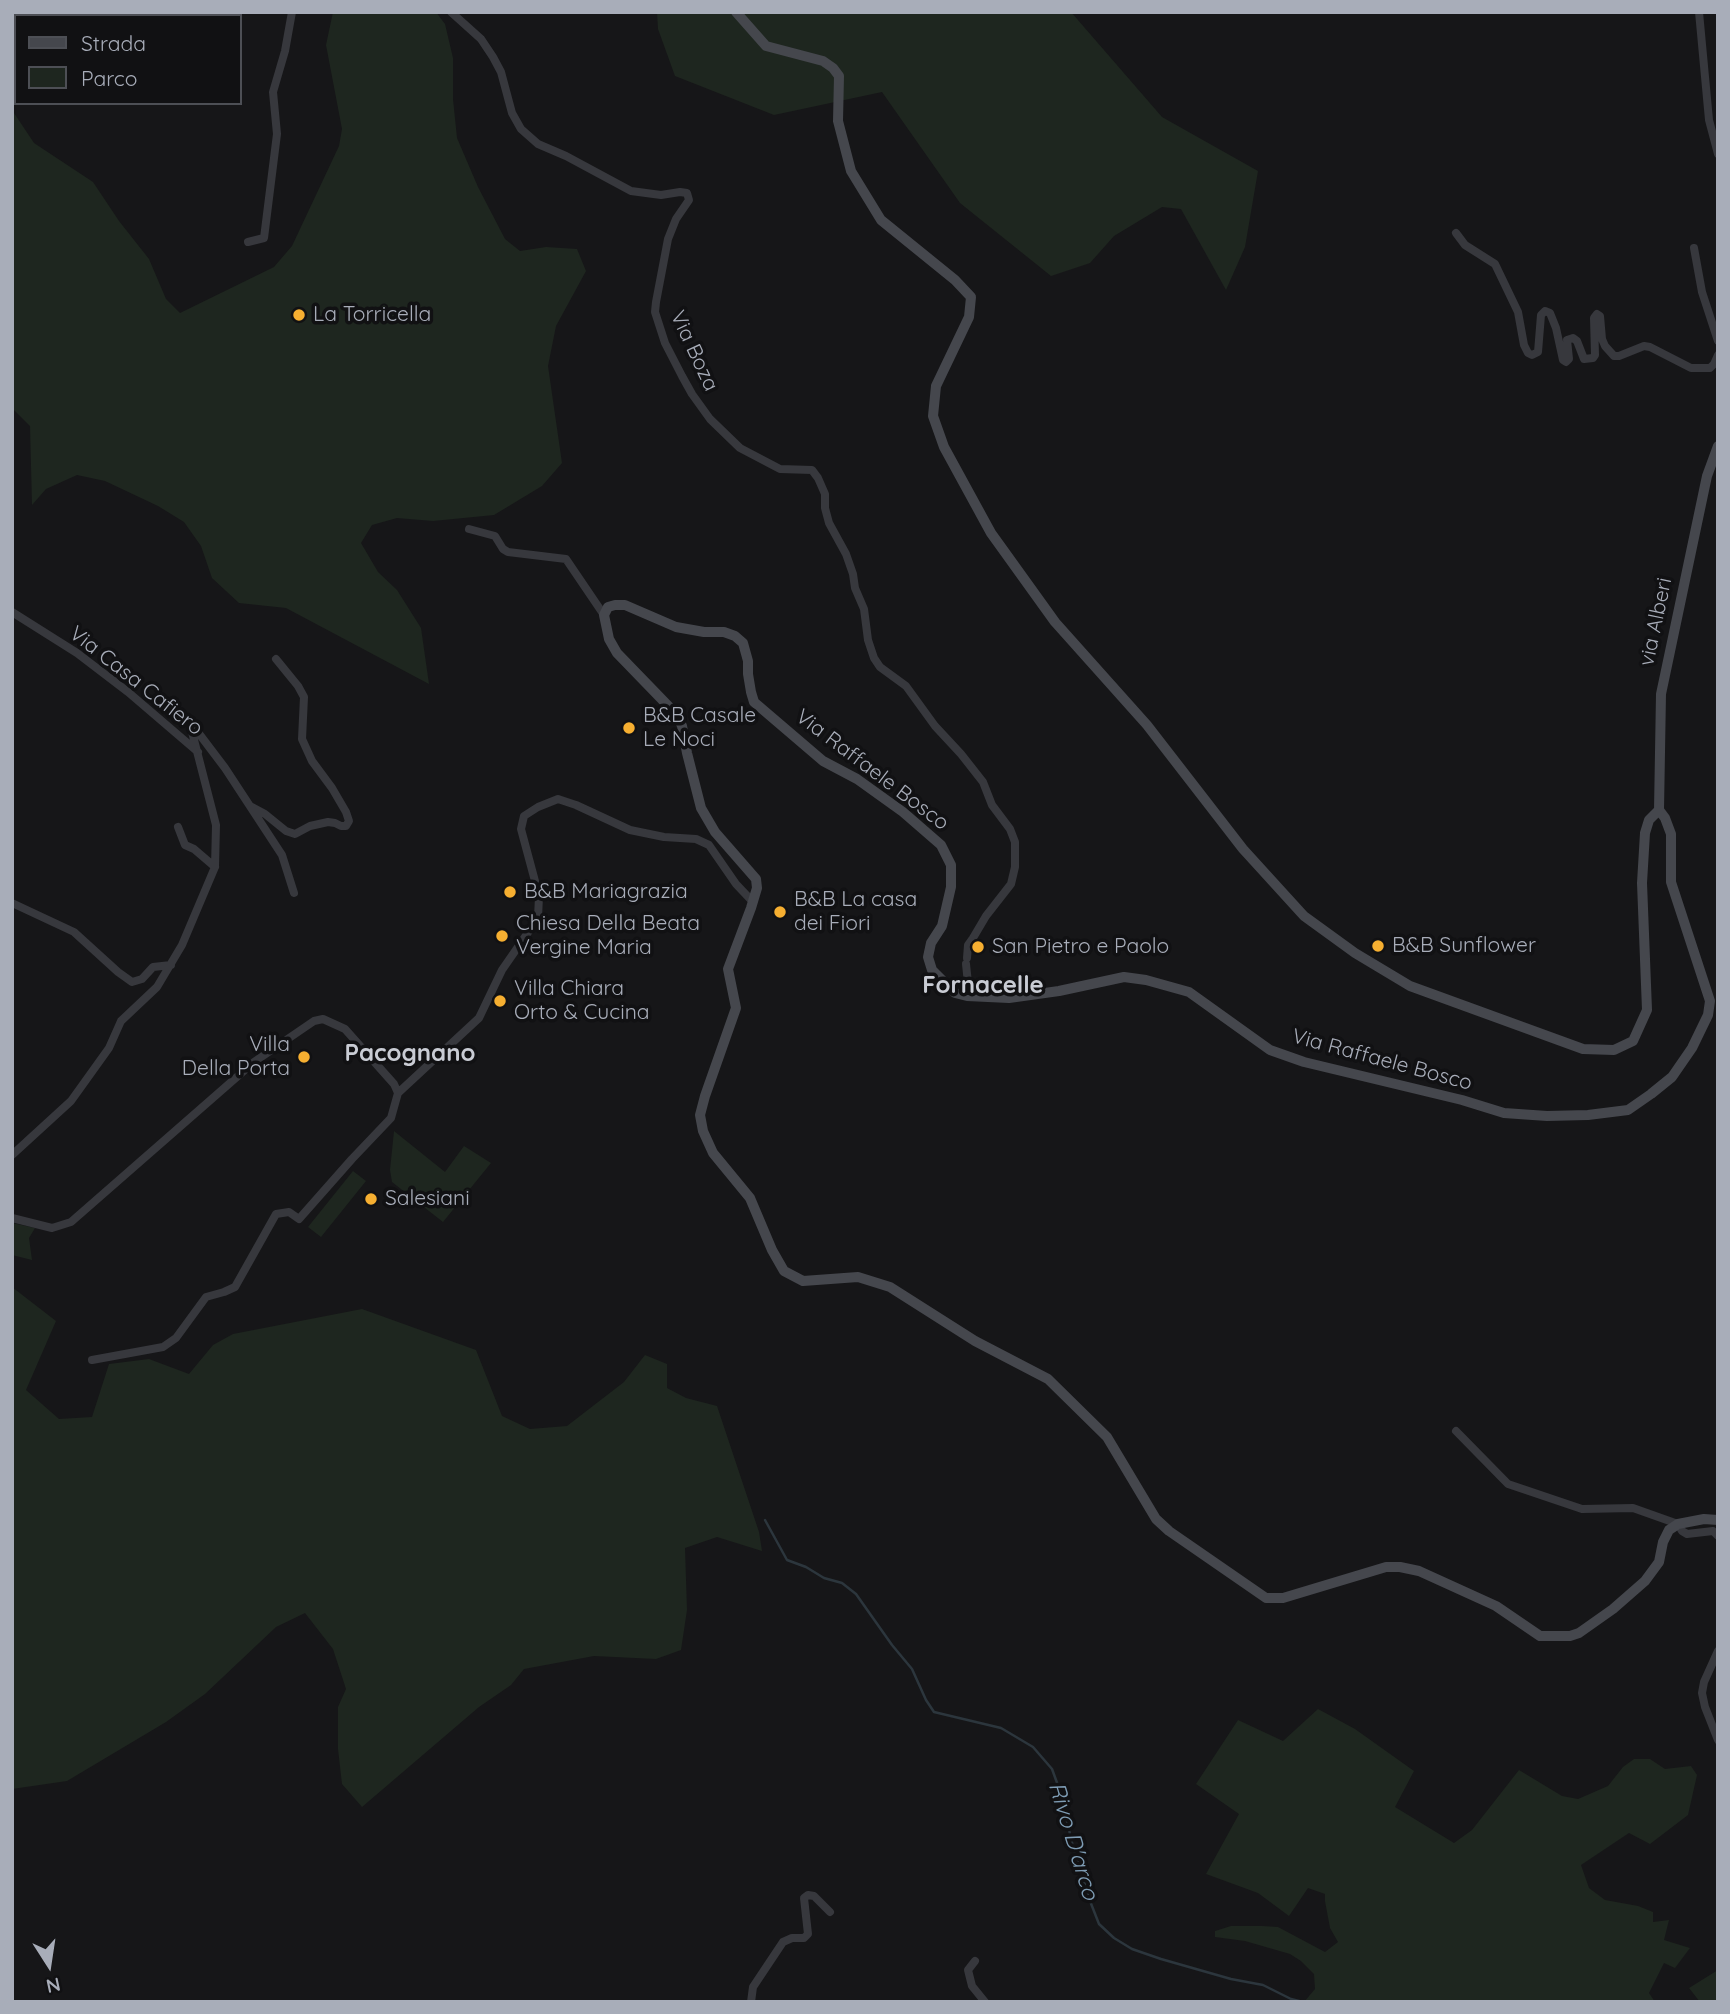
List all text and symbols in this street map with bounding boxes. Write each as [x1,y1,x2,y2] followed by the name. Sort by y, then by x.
[14,14,242,105] legend
[81,30,146,56] text: Strada
[81,65,137,91] text: Parco
[313,302,431,328] place label: La Torricella
[291,307,307,323] marker: La Torricella
[664,307,724,395] street label: Via Boza
[1634,576,1678,668] street label: via Alberi
[64,621,208,741] street label: Via Casa Cafiero
[643,703,756,753] place label: B&B Casale Le Noci
[790,704,954,836] street label: Via Raffaele Bosco
[621,720,637,736] marker: B&B Casale Le Noci
[524,879,688,905] place label: B&B Mariagrazia
[502,884,518,900] marker: B&B Mariagrazia
[794,887,917,937] place label: B&B La casa dei Fiori
[772,904,788,920] marker: B&B La casa dei Fiori
[516,911,700,961] place label: Chiesa Della Beata Vergine Maria
[494,928,510,944] marker: Chiesa Della Beata Vergine Maria
[1392,933,1536,959] place label: B&B Sunflower
[992,934,1169,960] place label: San Pietro e Paolo
[1370,938,1386,954] marker: B&B Sunflower
[970,939,986,955] marker: San Pietro e Paolo
[922,972,1044,1000] district label: Fornacelle
[514,976,649,1026] place label: Villa Chiara Orto & Cucina
[492,993,508,1009] marker: Villa Chiara Orto & Cucina
[1289,1024,1475,1096] street label: Via Raffaele Bosco
[182,1032,290,1082] place label: Villa Della Porta
[345,1040,475,1068] district label: Pacognano
[296,1049,312,1065] marker: Villa Della Porta
[385,1186,470,1212] place label: Salesiani
[363,1191,379,1207] marker: Salesiani
[1042,1779,1104,1903] water label: Rivo D'arco
[14,1930,84,2000] north arrow
[44,1972,63,1999] text: N

